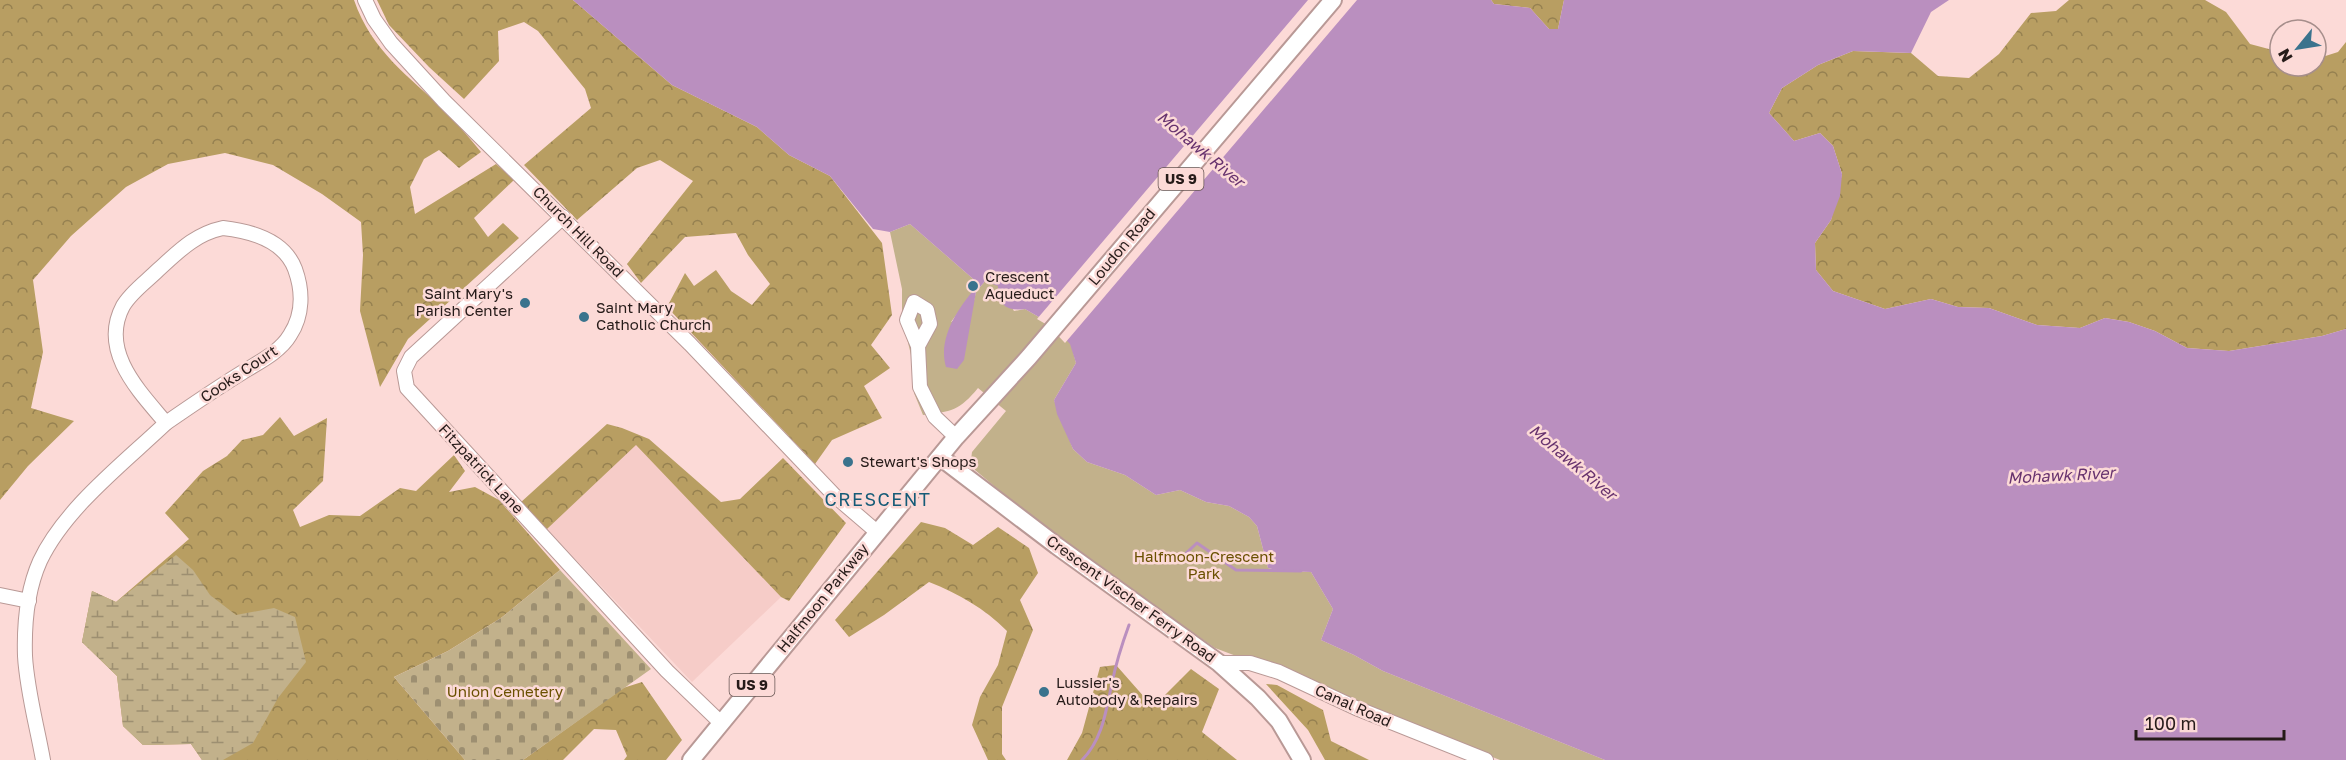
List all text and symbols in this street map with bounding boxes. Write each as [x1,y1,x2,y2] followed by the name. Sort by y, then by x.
[2268,18,2328,78] north arrow
[2273,45,2297,66] text: N
[1153,107,1251,193] water label: Mohawk River
[1158,168,1204,190] road number: US 9
[530,182,628,280] street label: Church Hill Road
[1084,204,1158,288] street label: Loudon Road
[985,267,1054,302] place label: Crescent Aqueduct
[966,279,980,293] marker: Crescent Aqueduct
[416,284,513,319] place label: Saint Mary's Parish Center
[518,296,532,310] marker: Saint Mary's Parish Center
[596,298,711,333] place label: Saint Mary Catholic Church
[577,310,591,324] marker: Saint Mary Catholic Church
[197,341,280,405] street label: Cooks Court
[436,420,528,517] street label: Fitzpatrick Lane
[1525,420,1623,506] water label: Mohawk River
[860,452,977,470] place label: Stewart's Shops
[841,455,855,469] marker: Stewart's Shops
[2007,462,2118,488] water label: Mohawk River
[824,488,932,510] district label: CRESCENT
[1044,531,1220,666] street label: Crescent Vischer Ferry Road
[773,539,872,656] street label: Halfmoon Parkway
[1134,547,1274,582] park label: Halfmoon-Crescent Park
[1056,673,1198,708] place label: Lussier's Autobody & Repairs
[730,674,774,696] road number: US 9
[1312,680,1394,730] street label: Canal Road
[447,682,564,700] park label: Union Cemetery
[1037,685,1051,699] marker: Lussier's Autobody & Repairs
[2136,703,2284,741] scale bar
[2145,712,2196,734] text: 100 m

